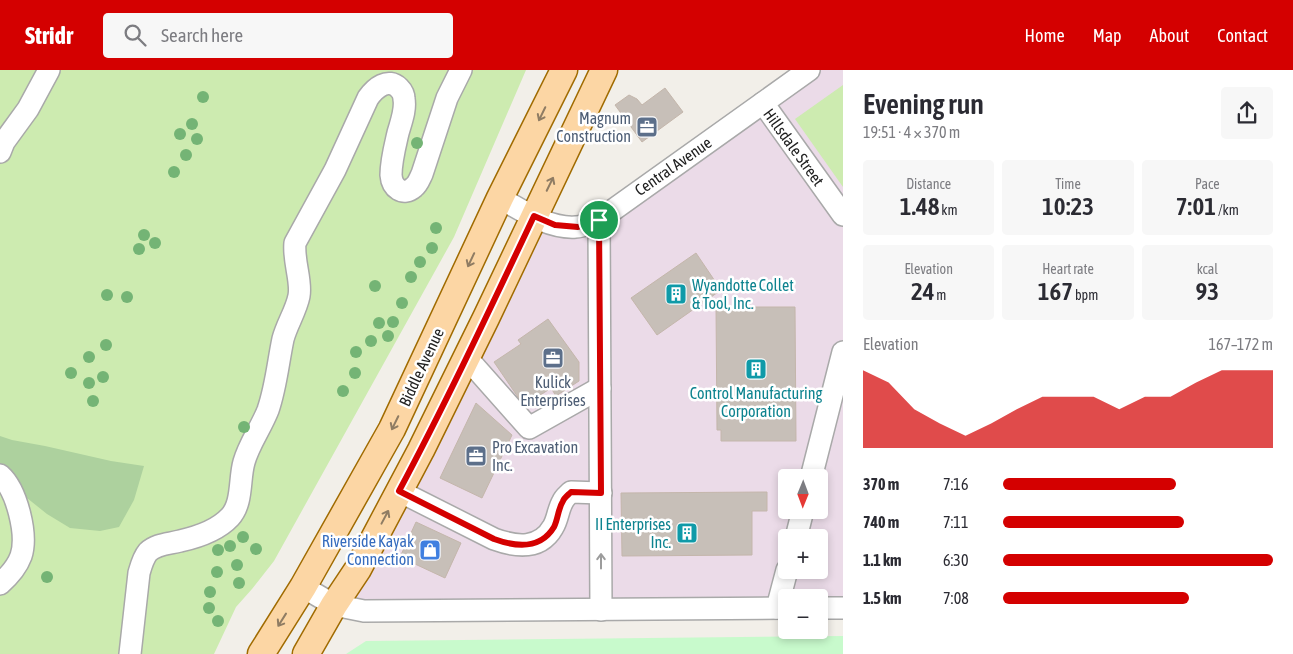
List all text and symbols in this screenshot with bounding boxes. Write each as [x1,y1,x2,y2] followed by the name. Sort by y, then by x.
[103,13,453,58] search box
[121,21,149,49] icon: search
[25,22,73,49] text: Stridr
[161,24,243,46] text: Search here
[1025,25,1065,46] text: Home
[1093,25,1122,46] text: Map
[1150,25,1189,46] text: About
[1217,25,1268,46] text: Contact
[1221,87,1273,139] button: share
[863,88,984,120] text: Evening run
[760,105,828,189] street label: Hillsdale Street
[537,106,546,121] one-way arrow
[556,109,631,145] place label: Magnum Construction
[635,115,659,139] office icon: Magnum Construction
[863,123,960,141] text: 19:51 · 4 × 370 m
[631,133,715,199] street label: Central Avenue
[545,176,555,191] one-way arrow
[906,176,951,192] text: Distance
[1055,176,1081,192] text: Time
[1195,176,1220,192] text: Pace
[900,192,939,220] text: 1.48
[1042,192,1094,220] text: 10:23
[1176,192,1216,220] text: 7:01
[578,199,620,241] pin
[939,202,958,218] text: km
[1216,202,1239,218] text: /km
[585,206,613,234] icon: arrive
[466,252,475,267] one-way arrow
[904,261,953,277] text: Elevation
[1042,261,1094,277] text: Heart rate
[1197,261,1218,277] text: kcal
[692,276,794,312] place label: Wyandotte Collet & Tool, Inc.
[911,277,934,305] text: 24
[1038,277,1073,305] text: 167
[1196,277,1219,305] text: 93
[664,282,688,306] building icon: Wyandotte Collet & Tool, Inc.
[934,287,946,303] text: m
[1073,287,1098,303] text: bpm
[395,325,447,409] street label: Biddle Avenue
[863,335,918,353] text: Elevation
[1209,335,1273,353] text: 167–172 m
[541,346,565,370] office icon: Kulick Enterprises
[744,357,768,381] building icon: Control Manufacturing Corporation
[520,373,586,410] place label: Kulick Enterprises
[690,384,822,421] place label: Control Manufacturing Corporation
[389,415,399,430] one-way arrow
[492,438,578,474] place label: Pro Excavation Inc.
[464,444,488,468] office icon: Pro Excavation Inc.
[778,469,828,519] north arrow
[778,469,828,639] map controls
[863,475,899,493] text: 370 m
[943,475,968,493] text: 7:16
[380,511,390,525] one-way arrow
[863,513,899,531] text: 740 m
[943,513,968,531] text: 7:11
[595,515,671,551] place label: II Enterprises Inc.
[675,521,699,545] building icon: II Enterprises Inc.
[778,529,828,579] button: +
[322,532,414,568] place label: Riverside Kayak Connection
[418,538,442,562] shop icon: Riverside Kayak Connection
[863,551,902,569] text: 1.1 km
[943,551,968,569] text: 6:30
[596,553,606,570] one-way arrow
[778,589,828,639] button: −
[863,589,902,607] text: 1.5 km
[943,589,969,607] text: 7:08
[277,613,287,627] one-way arrow

